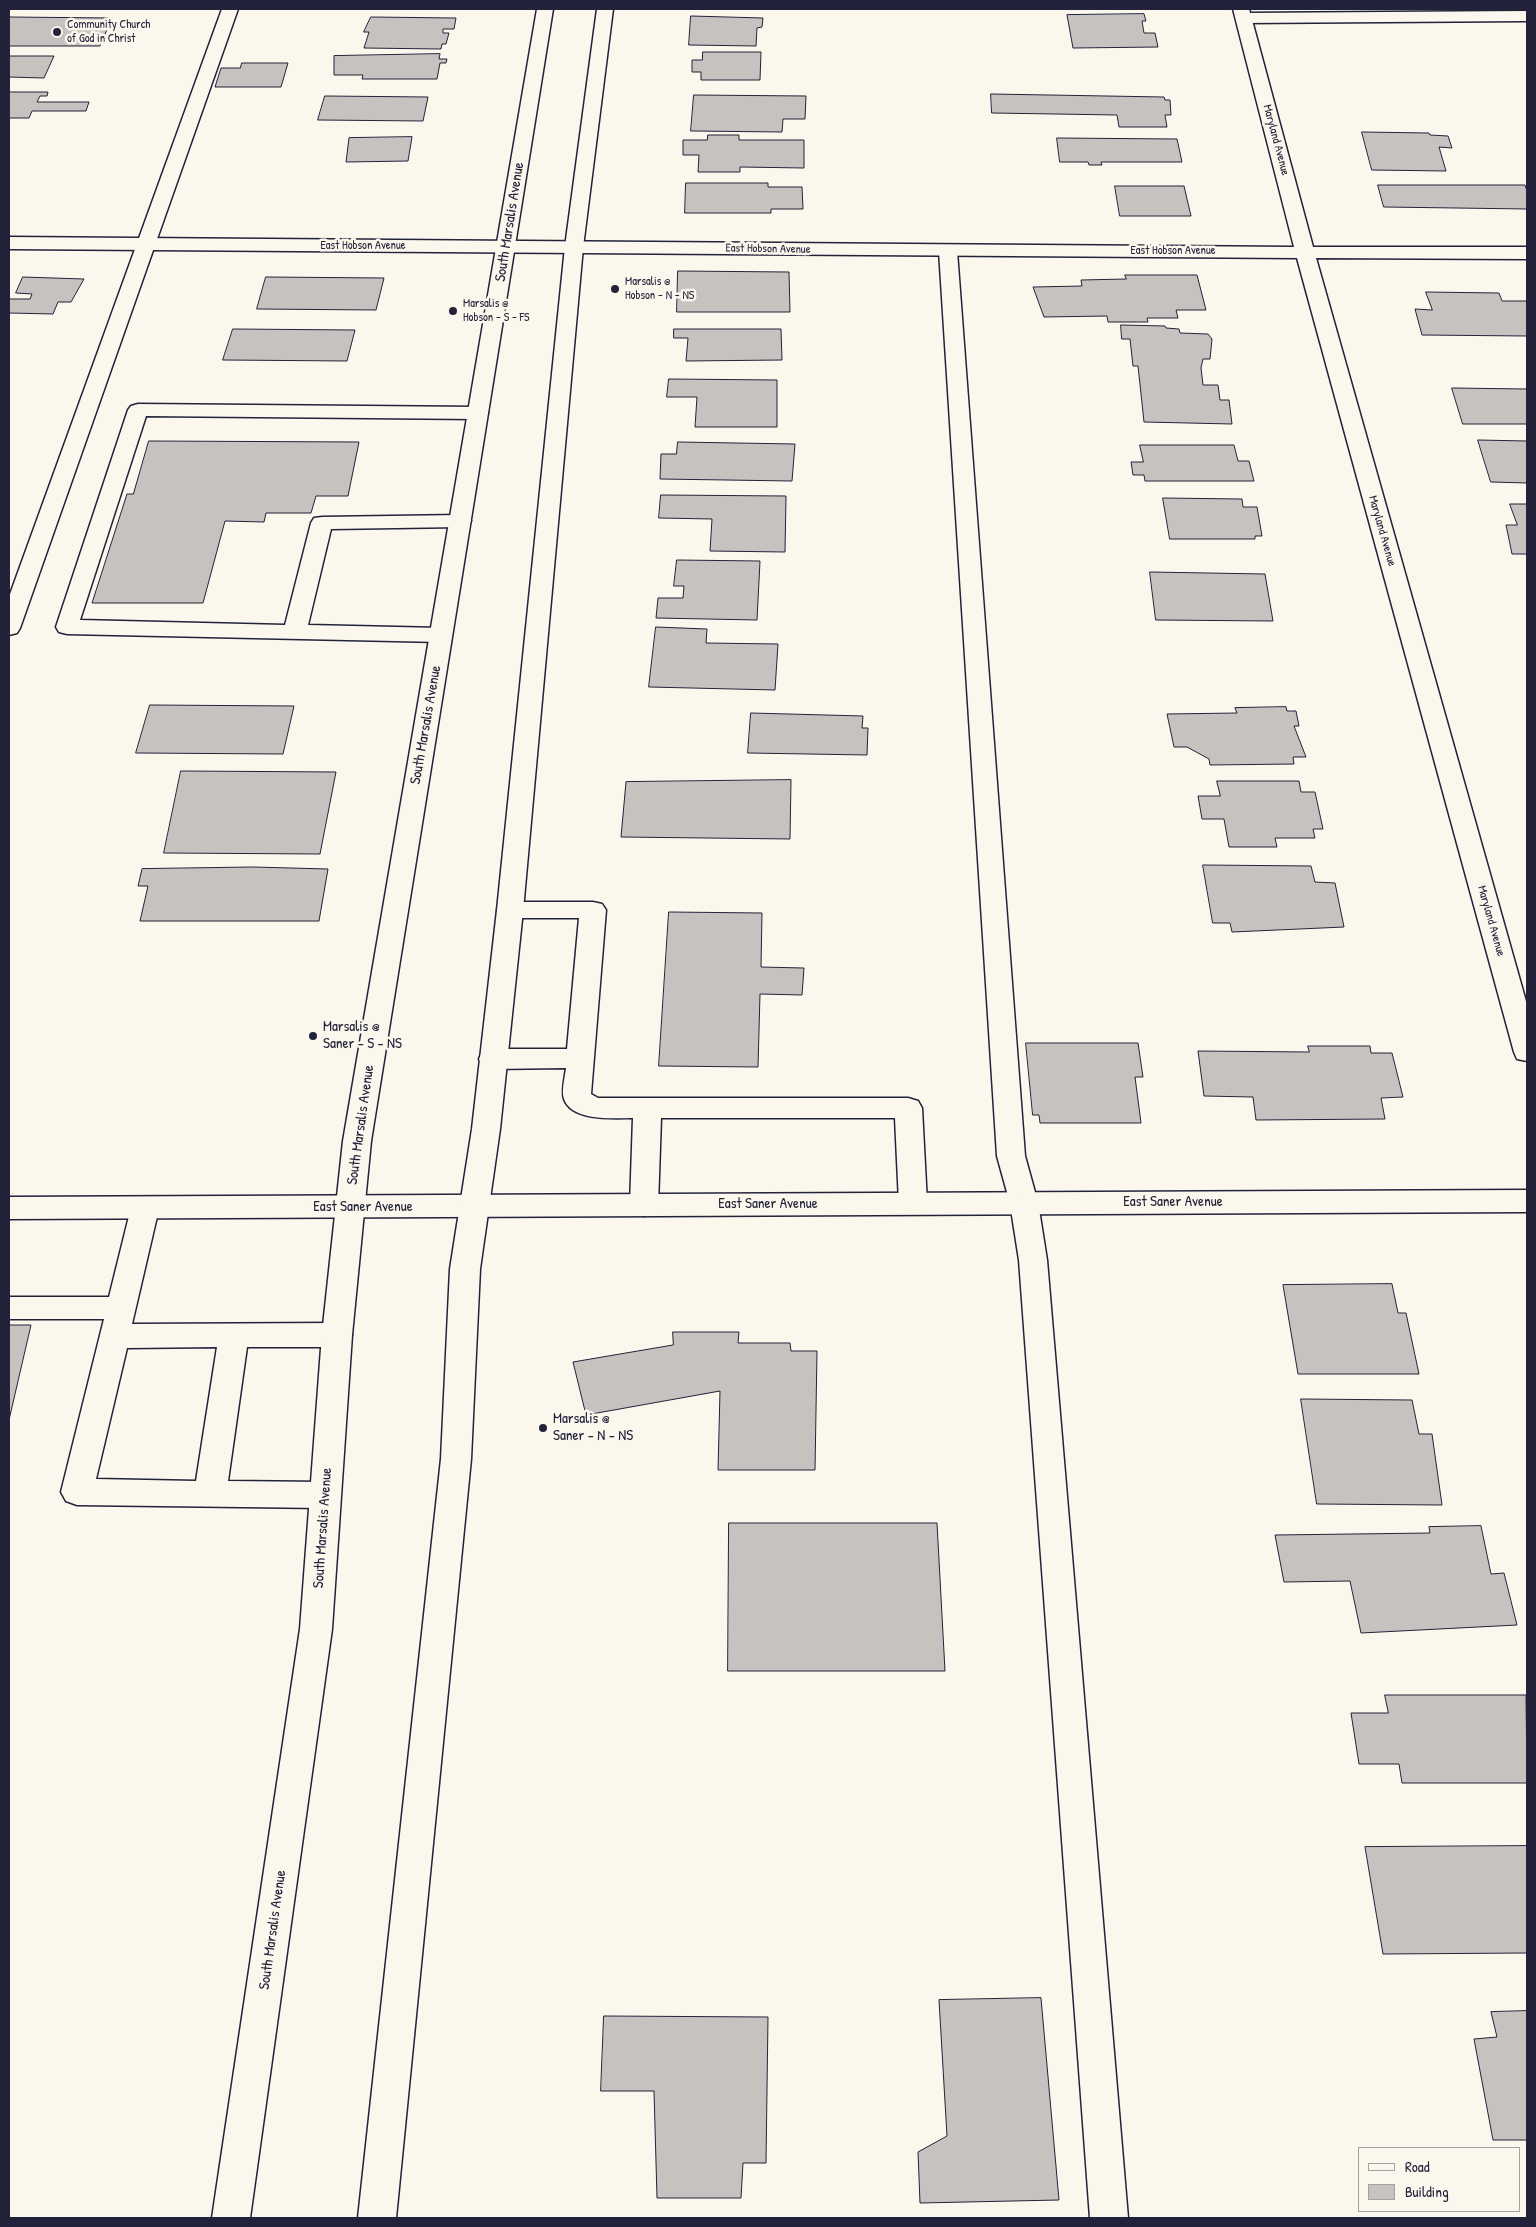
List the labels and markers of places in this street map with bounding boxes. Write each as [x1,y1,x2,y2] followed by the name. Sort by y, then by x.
[67,18,150,46] place label: Community Church of God in Christ
[51,26,63,38] marker: Community Church of God in Christ
[625,275,694,303] place label: Marsalis @ Hobson - N - NS
[609,283,621,295] marker: Marsalis @ Hobson - N - NS
[463,297,530,325] place label: Marsalis @ Hobson - S - FS
[447,305,459,317] marker: Marsalis @ Hobson - S - FS
[323,1018,402,1053] place label: Marsalis @ Saner - S - NS
[307,1030,319,1042] marker: Marsalis @ Saner - S - NS
[553,1410,633,1445] place label: Marsalis @ Saner - N - NS
[537,1422,549,1434] marker: Marsalis @ Saner - N - NS

